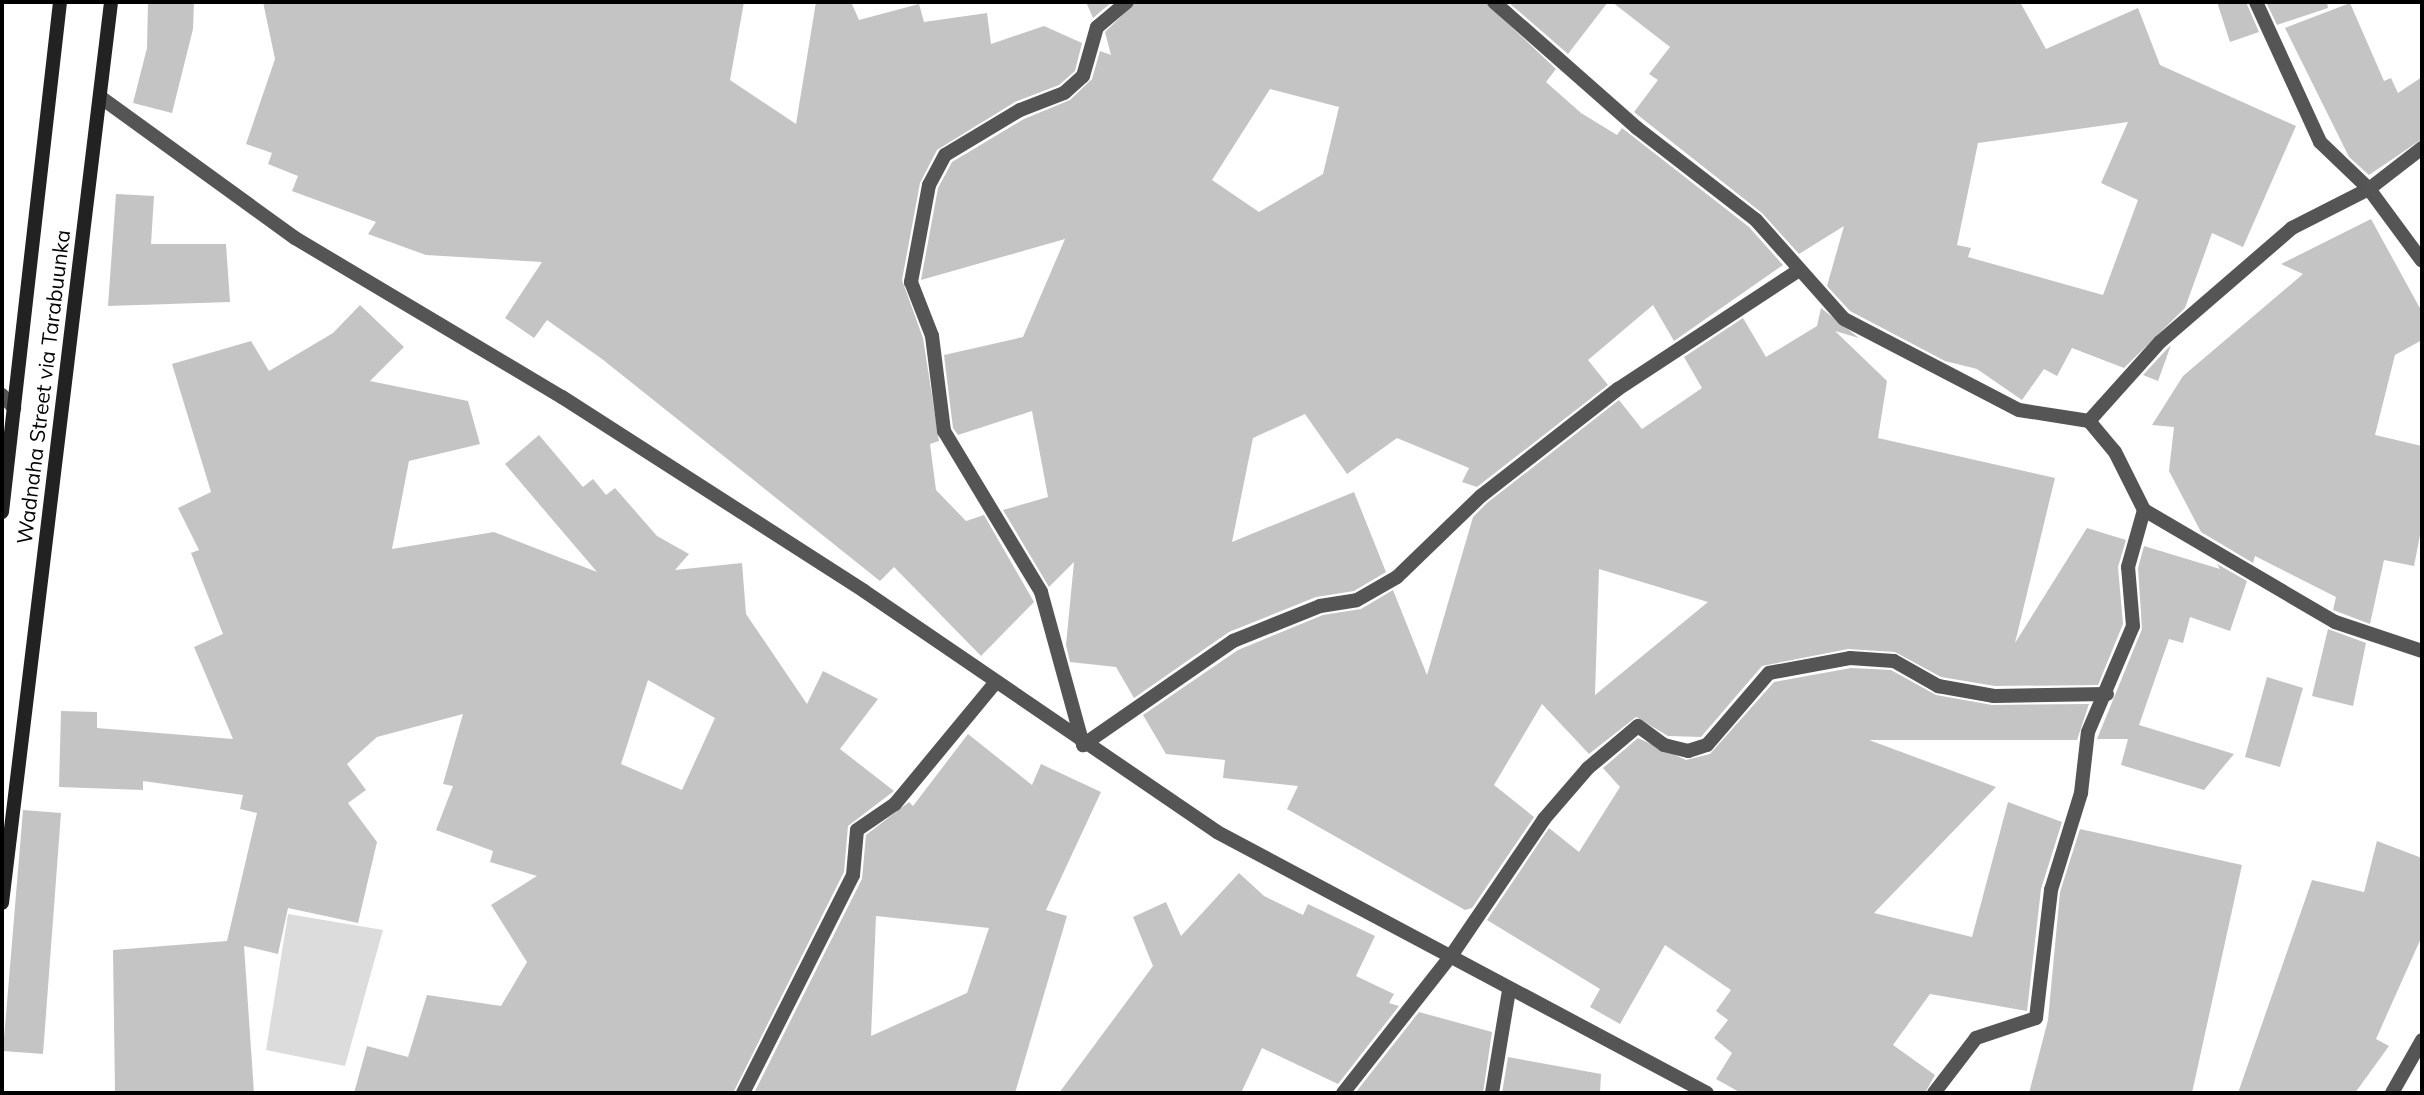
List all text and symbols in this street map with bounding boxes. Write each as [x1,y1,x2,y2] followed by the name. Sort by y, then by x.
[11,228,75,546] street label: Wadnaha Street via Tarabuunka

